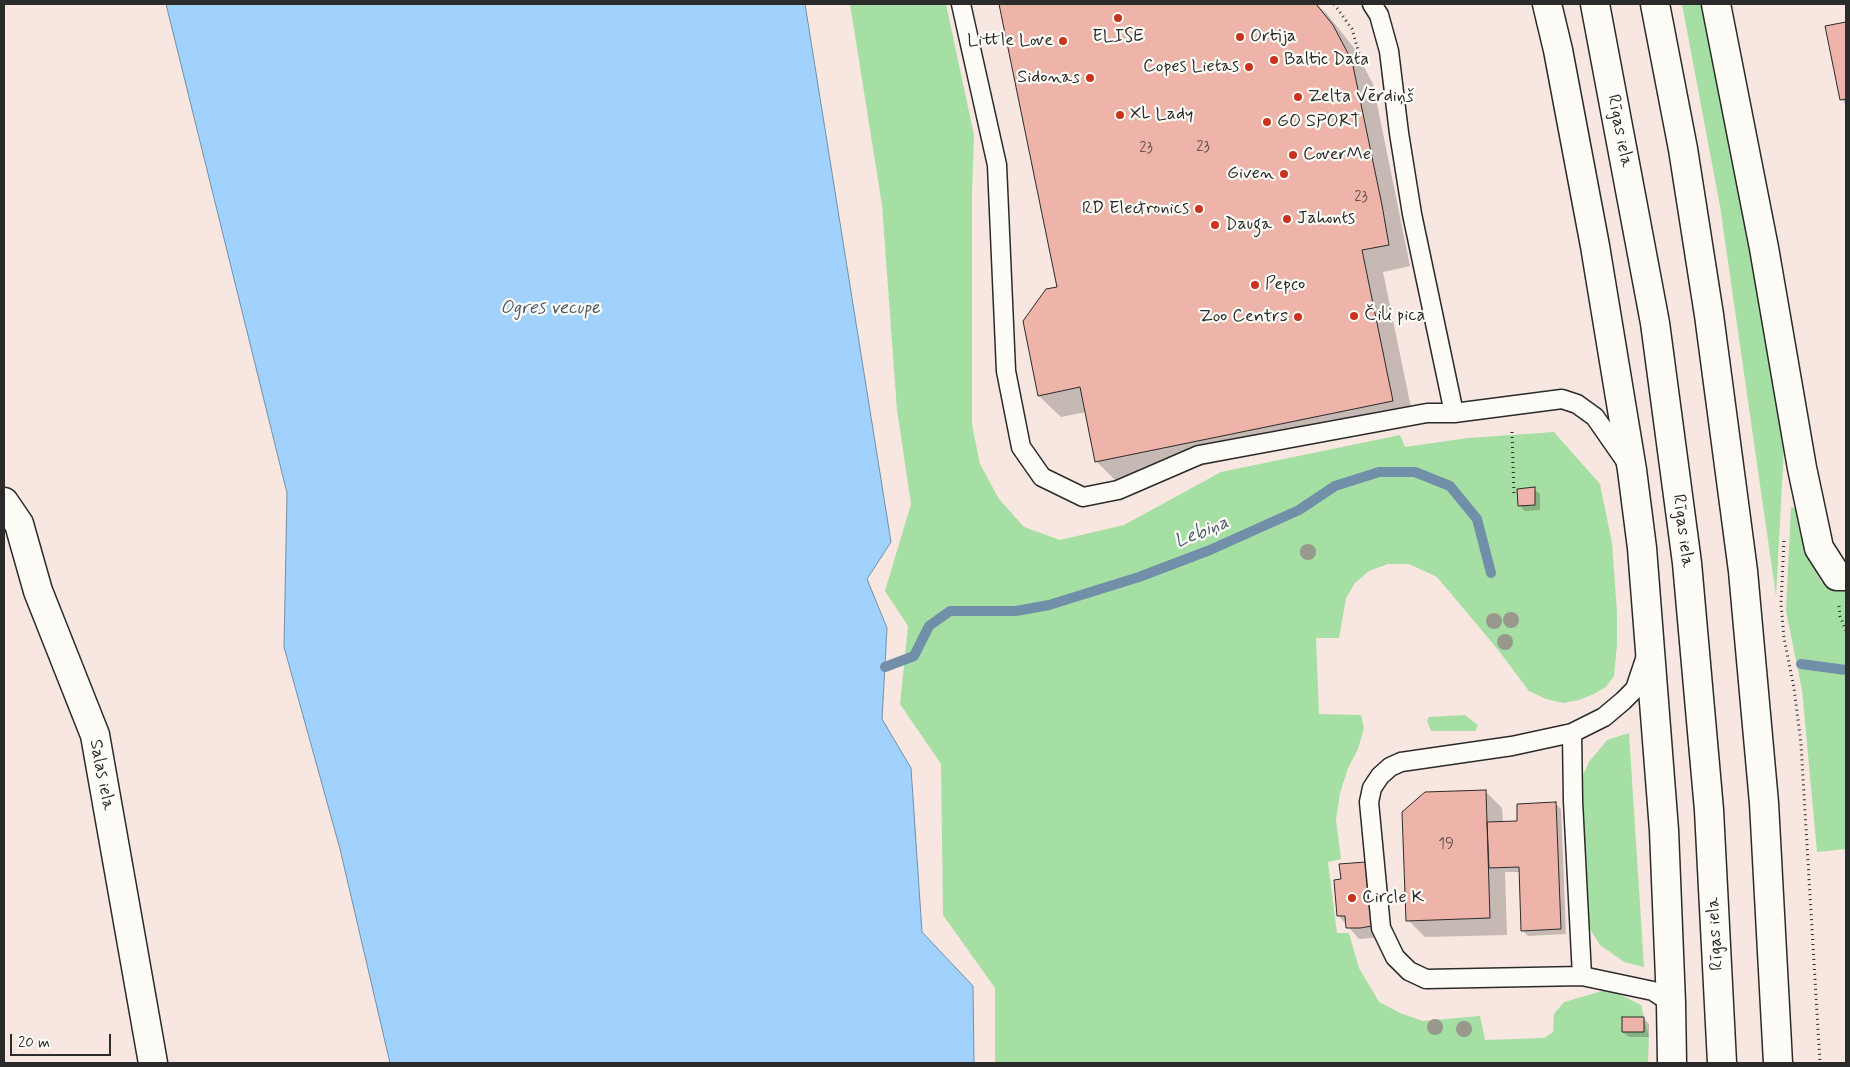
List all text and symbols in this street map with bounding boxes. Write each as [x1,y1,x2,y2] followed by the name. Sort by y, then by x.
[1112,12,1124,24] marker: ELISE
[1092,26,1144,48] place label: ELISE
[1250,26,1296,48] place label: Ortija
[967,30,1053,52] place label: Little Love
[1234,31,1246,43] marker: Ortija
[1057,35,1069,47] marker: Little Love
[1284,49,1369,71] place label: Baltic Data
[1268,54,1280,66] marker: Baltic Data
[1143,56,1239,78] place label: Copes Lietas
[1243,61,1255,73] marker: Copes Lietas
[1017,67,1080,89] place label: Sidonas
[1084,72,1096,84] marker: Sidonas
[1308,86,1414,108] place label: Zelta Vērdiņš
[1292,91,1304,103] marker: Zelta Vērdiņš
[1601,93,1637,169] street label: Rīgas iela
[1130,104,1193,126] place label: XL Lady
[1114,109,1126,121] marker: XL Lady
[1277,111,1361,133] place label: GO SPORT
[1261,116,1273,128] marker: GO SPORT
[1196,139,1210,157] house number: 23
[1139,140,1153,158] house number: 23
[1303,144,1371,166] place label: CoverMe
[1287,149,1299,161] marker: CoverMe
[1227,163,1274,185] place label: Given
[1278,168,1290,180] marker: Given
[1354,189,1368,207] house number: 23
[1082,198,1189,220] place label: RD Electronics
[1193,203,1205,215] marker: RD Electronics
[1297,208,1355,230] place label: Jahonts
[1281,213,1293,225] marker: Jahonts
[1225,214,1272,236] place label: Dauga
[1209,219,1221,231] marker: Dauga
[1265,274,1305,296] place label: Pepco
[1249,279,1261,291] marker: Pepco
[500,298,600,320] water label: Ogres vecupe
[1364,305,1425,327] place label: Čili pica
[1199,306,1288,328] place label: Zoo Centrs
[1348,310,1360,322] marker: Čili pica
[1292,311,1304,323] marker: Zoo Centrs
[1667,493,1697,569] street label: Rīgas iela
[1172,512,1232,554] water label: Lebiņa
[84,738,118,812] street label: Salas iela
[1438,836,1454,854] house number: 19
[1362,887,1424,909] place label: Circle K
[1346,892,1358,904] marker: Circle K
[1703,897,1729,971] street label: Rīgas iela
[12,1024,114,1056] scale bar
[18,1033,50,1053] text: 20 m

